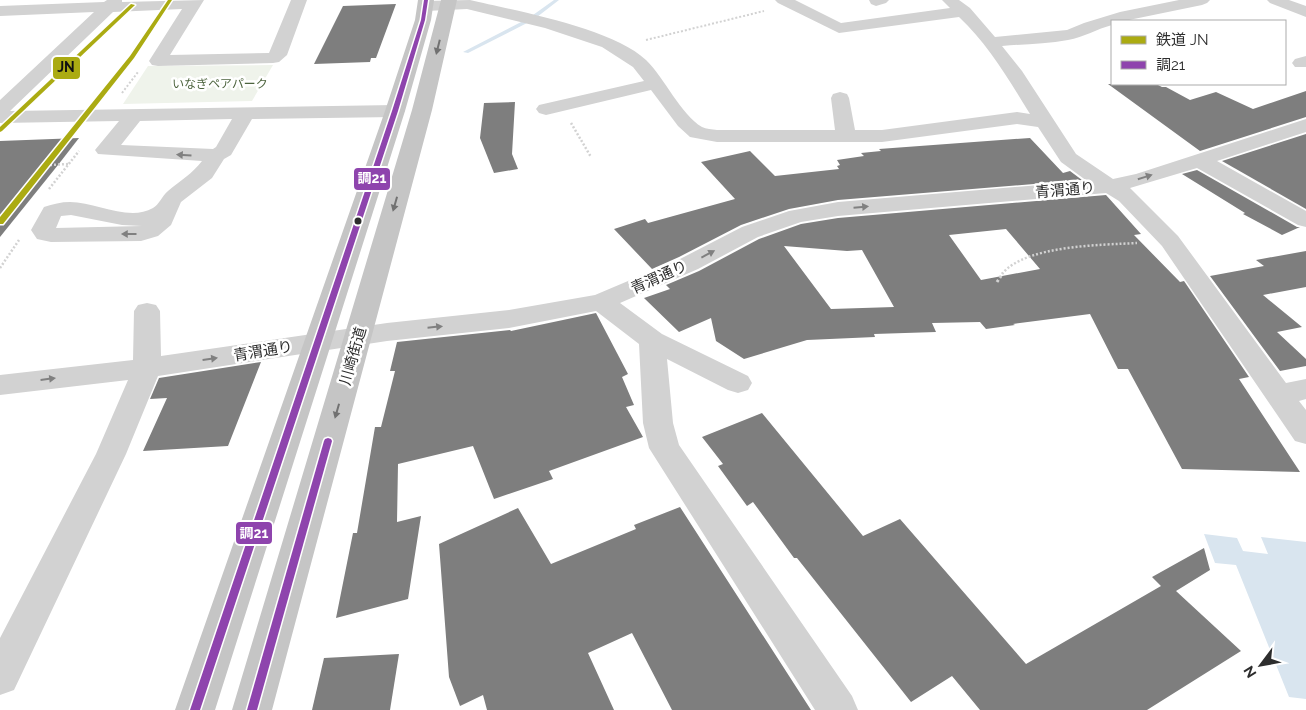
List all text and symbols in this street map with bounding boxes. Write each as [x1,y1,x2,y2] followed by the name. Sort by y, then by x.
[1111,20,1286,85] legend
[1156,31,1209,49] text: 鉄道 JN
[434,40,442,55] one-way arrow
[52,56,81,80] line badge: JN
[1156,56,1186,74] text: 調21
[57,59,75,75] text: JN
[172,77,268,91] park label: いなぎペアパーク
[176,150,192,158] one-way arrow
[353,167,391,191] line badge: 調21
[358,170,386,186] text: 調21
[1137,173,1152,181] one-way arrow
[1034,178,1096,202] street label: 青渭通り
[391,197,399,212] one-way arrow
[854,202,870,210] one-way arrow
[353,216,363,226] unlabelled marker
[120,230,136,238] one-way arrow
[701,250,715,258] one-way arrow
[628,257,690,297] street label: 青渭通り
[428,323,444,331] one-way arrow
[336,325,370,387] street label: 川崎街道
[232,337,294,365] street label: 青渭通り
[202,354,218,362] one-way arrow
[41,375,57,383] one-way arrow
[332,404,340,419] one-way arrow
[235,521,273,545] line badge: 調21
[240,525,268,541] text: 調21
[1236,640,1286,690] north arrow
[1240,663,1260,681] text: N

